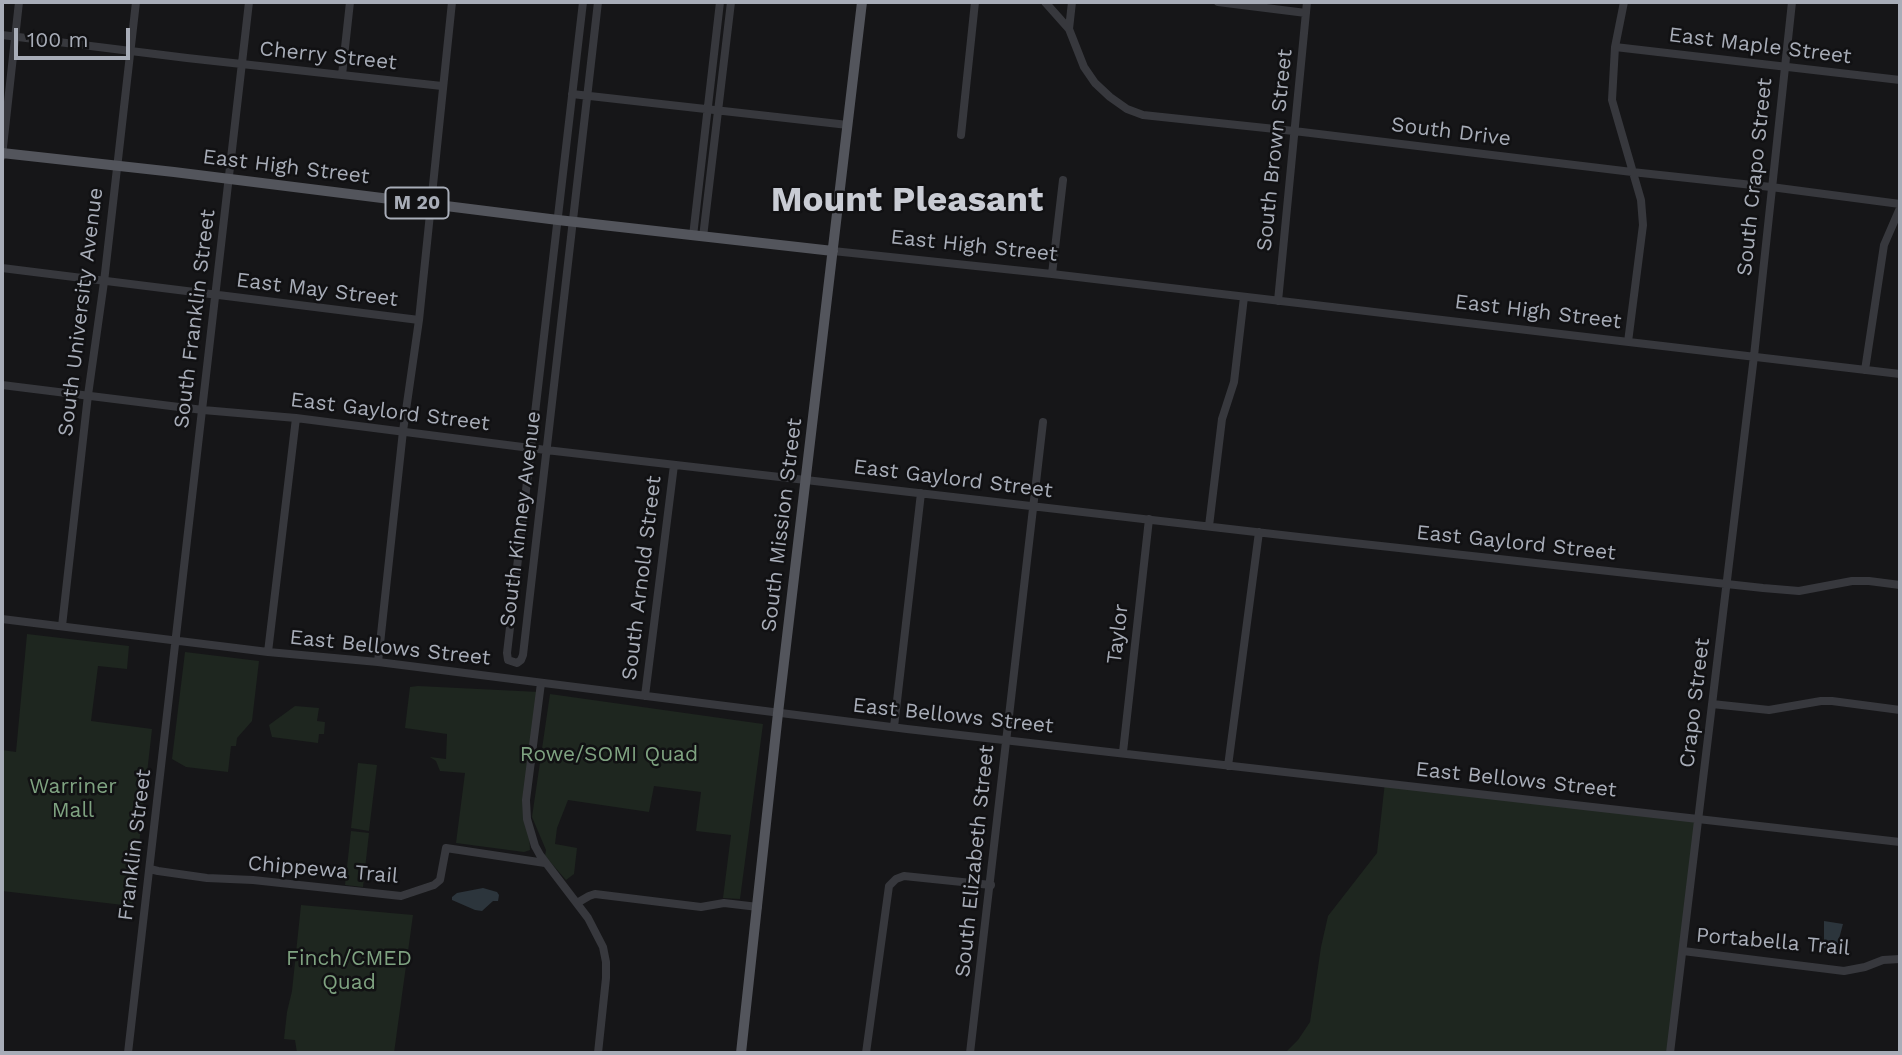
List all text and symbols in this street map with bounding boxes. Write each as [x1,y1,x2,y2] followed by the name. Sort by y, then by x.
[18,14,133,58] scale bar
[1667,22,1853,70] street label: East Maple Street
[27,27,89,52] text: 100 m
[258,36,398,76] street label: Cherry Street
[1252,48,1298,252] street label: South Brown Street
[1732,77,1778,277] street label: South Crapo Street
[1390,112,1512,152] street label: South Drive
[201,144,371,190] street label: East High Street
[771,180,1043,222] district label: Mount Pleasant
[53,186,109,438] street label: South University Avenue
[386,188,448,218] road number: M 20
[169,208,221,430] street label: South Franklin Street
[889,225,1059,267] street label: East High Street
[235,268,399,312] street label: East May Street
[1453,289,1623,335] street label: East High Street
[289,387,491,437] street label: East Gaylord Street
[495,410,547,628] street label: South Kinney Avenue
[756,417,808,633] street label: South Mission Street
[852,454,1054,504] street label: East Gaylord Street
[617,474,667,682] street label: South Arnold Street
[1415,520,1617,566] street label: East Gaylord Street
[1102,603,1134,665] street label: Taylor
[288,625,492,671] street label: East Bellows Street
[1675,637,1715,769] street label: Crapo Street
[851,693,1055,739] street label: East Bellows Street
[520,742,698,768] park label: Rowe/SOMI Quad
[950,744,1000,978] street label: South Elizabeth Street
[1414,757,1618,803] street label: East Bellows Street
[113,768,157,922] street label: Franklin Street
[29,774,117,824] park label: Warriner Mall
[247,851,399,889] street label: Chippewa Trail
[1695,923,1851,961] street label: Portabella Trail
[286,946,412,996] park label: Finch/CMED Quad

